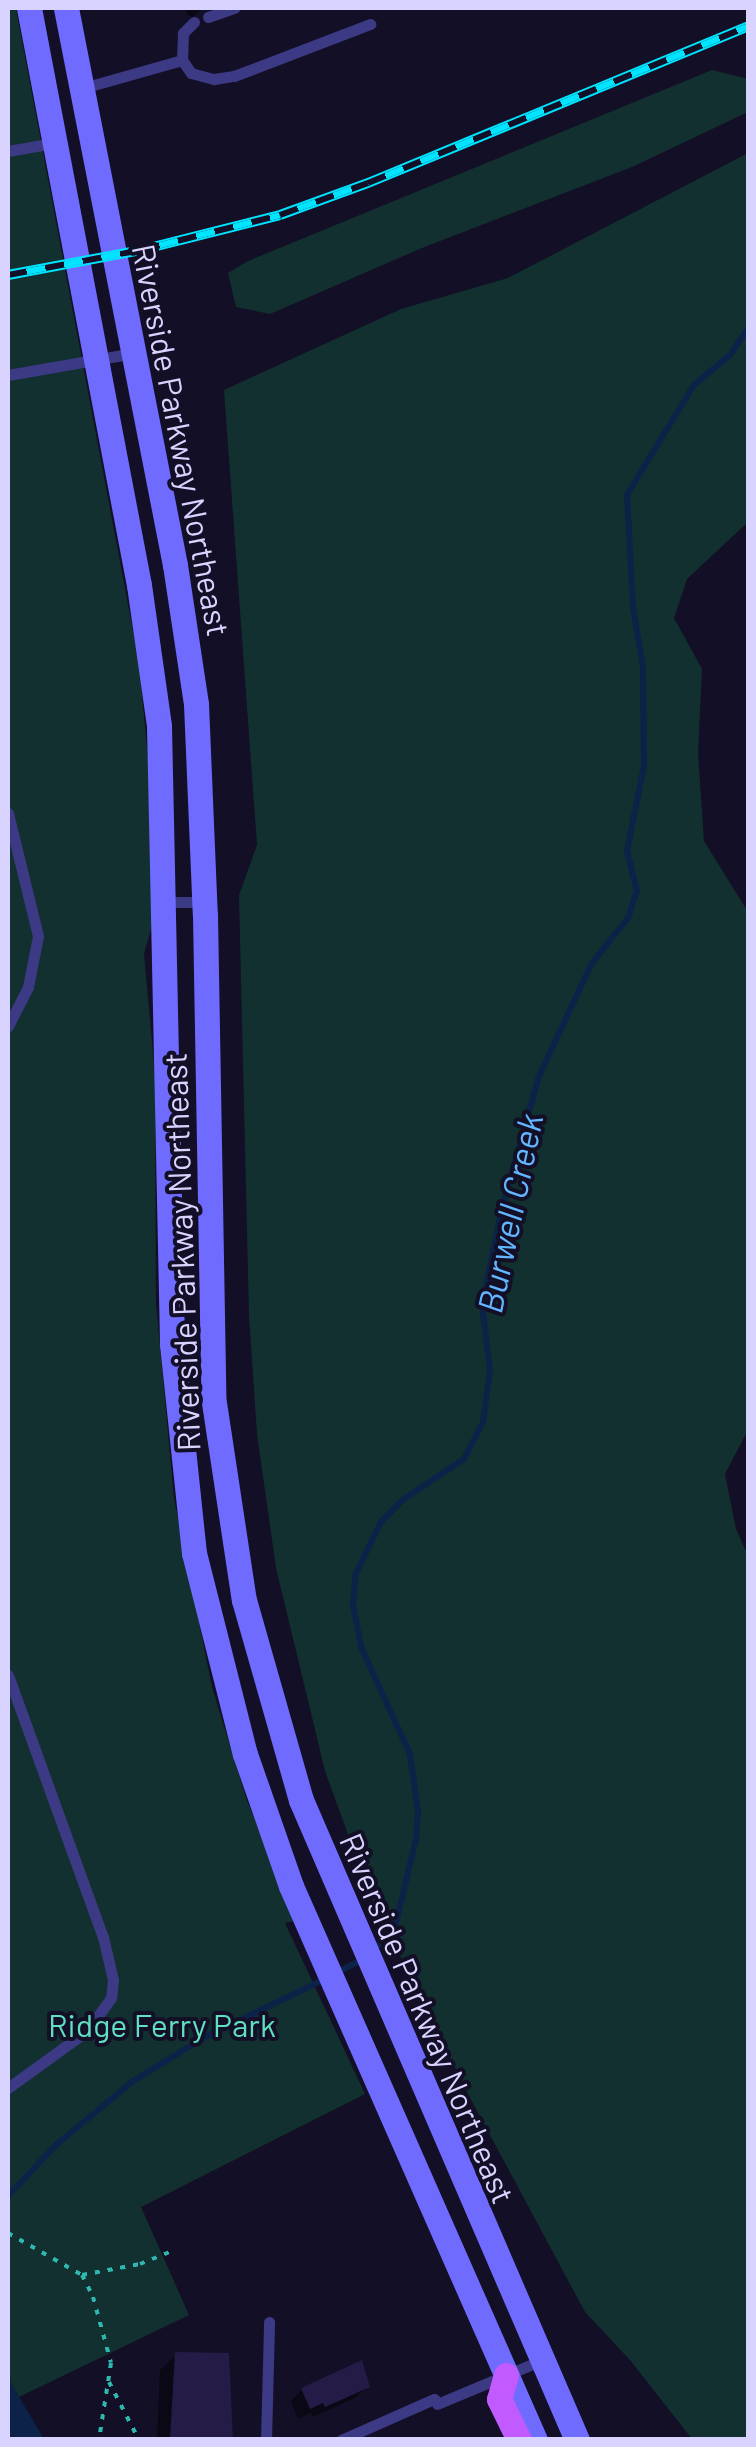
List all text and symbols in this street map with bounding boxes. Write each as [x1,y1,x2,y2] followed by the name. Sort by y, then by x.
[125,241,239,639] street label: Riverside Parkway Northeast
[155,1052,207,1452] street label: Riverside Parkway Northeast
[467,1110,551,1316] water label: Burwell Creek
[332,1827,524,2209] street label: Riverside Parkway Northeast
[48,2005,276,2043] park label: Ridge Ferry Park

